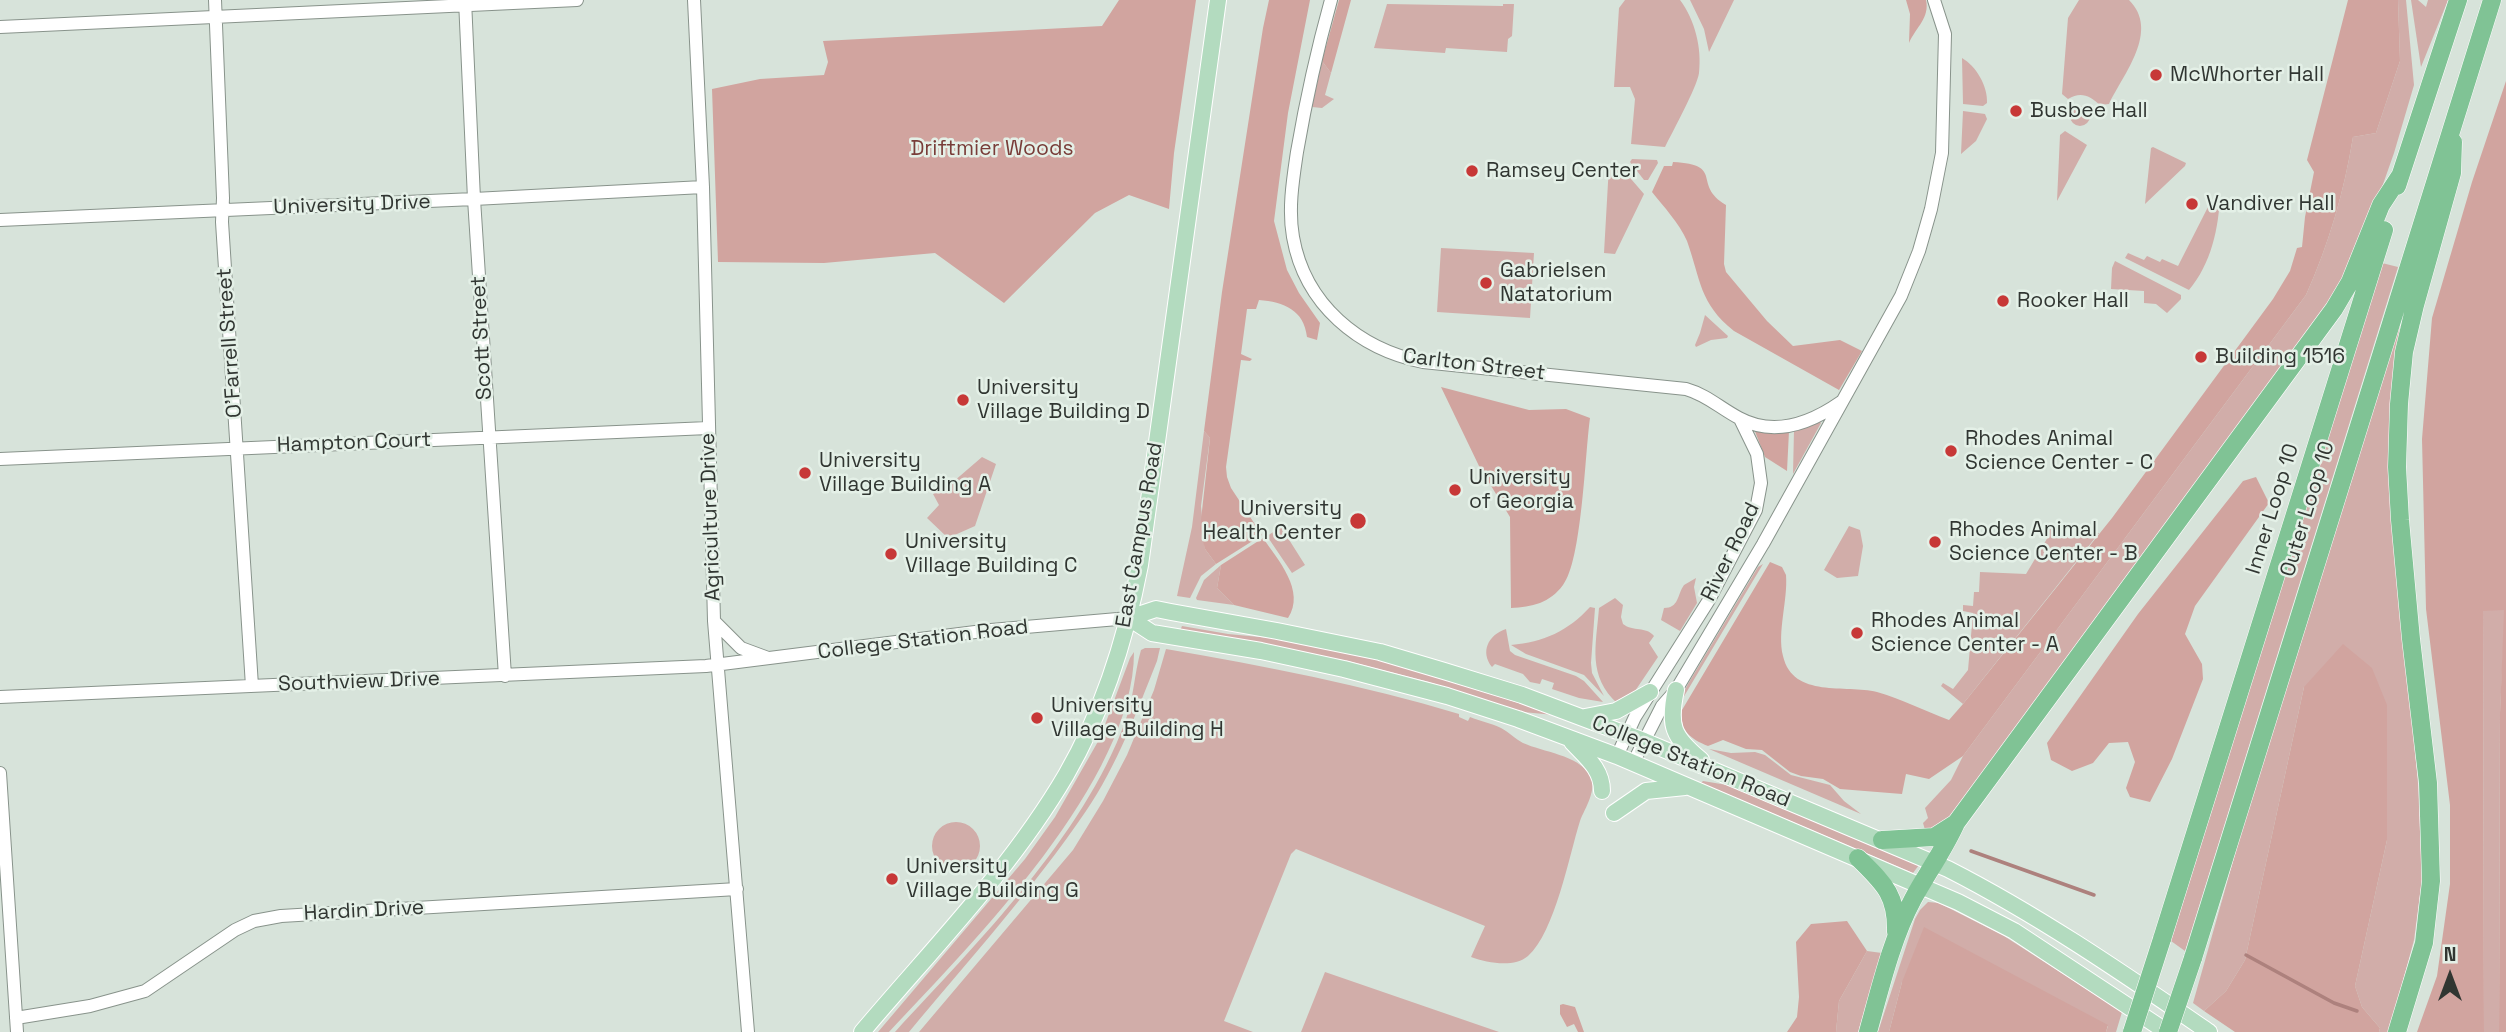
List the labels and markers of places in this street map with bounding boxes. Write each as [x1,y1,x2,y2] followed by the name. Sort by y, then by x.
[2170,62,2324,88] place label: McWhorter Hall
[2148,67,2164,83] marker: McWhorter Hall
[2030,98,2148,124] place label: Busbee Hall
[2008,103,2024,119] marker: Busbee Hall
[1486,158,1639,184] place label: Ramsey Center
[1464,163,1480,179] marker: Ramsey Center
[2206,191,2335,217] place label: Vandiver Hall
[2184,196,2200,212] marker: Vandiver Hall
[1500,258,1613,308] place label: Gabrielsen Natatorium
[1478,275,1494,291] marker: Gabrielsen Natatorium
[2017,288,2129,314] place label: Rooker Hall
[1995,293,2011,309] marker: Rooker Hall
[2215,344,2345,370] place label: Building 1516
[2193,349,2209,365] marker: Building 1516
[977,375,1150,425] place label: University Village Building D
[955,392,971,408] marker: University Village Building D
[1965,426,2153,476] place label: Rhodes Animal Science Center - C
[1943,443,1959,459] marker: Rhodes Animal Science Center - C
[819,448,991,498] place label: University Village Building A
[797,465,813,481] marker: University Village Building A
[1469,465,1574,515] place label: University of Georgia
[1447,482,1463,498] marker: University of Georgia
[1203,496,1342,546] place label: University Health Center
[1348,511,1368,531] marker: University Health Center
[1949,517,2138,567] place label: Rhodes Animal Science Center - B
[905,529,1077,579] place label: University Village Building C
[1927,534,1943,550] marker: Rhodes Animal Science Center - B
[883,546,899,562] marker: University Village Building C
[1871,608,2059,658] place label: Rhodes Animal Science Center - A
[1849,625,1865,641] marker: Rhodes Animal Science Center - A
[1051,693,1224,743] place label: University Village Building H
[1029,710,1045,726] marker: University Village Building H
[906,854,1079,904] place label: University Village Building G
[884,871,900,887] marker: University Village Building G

